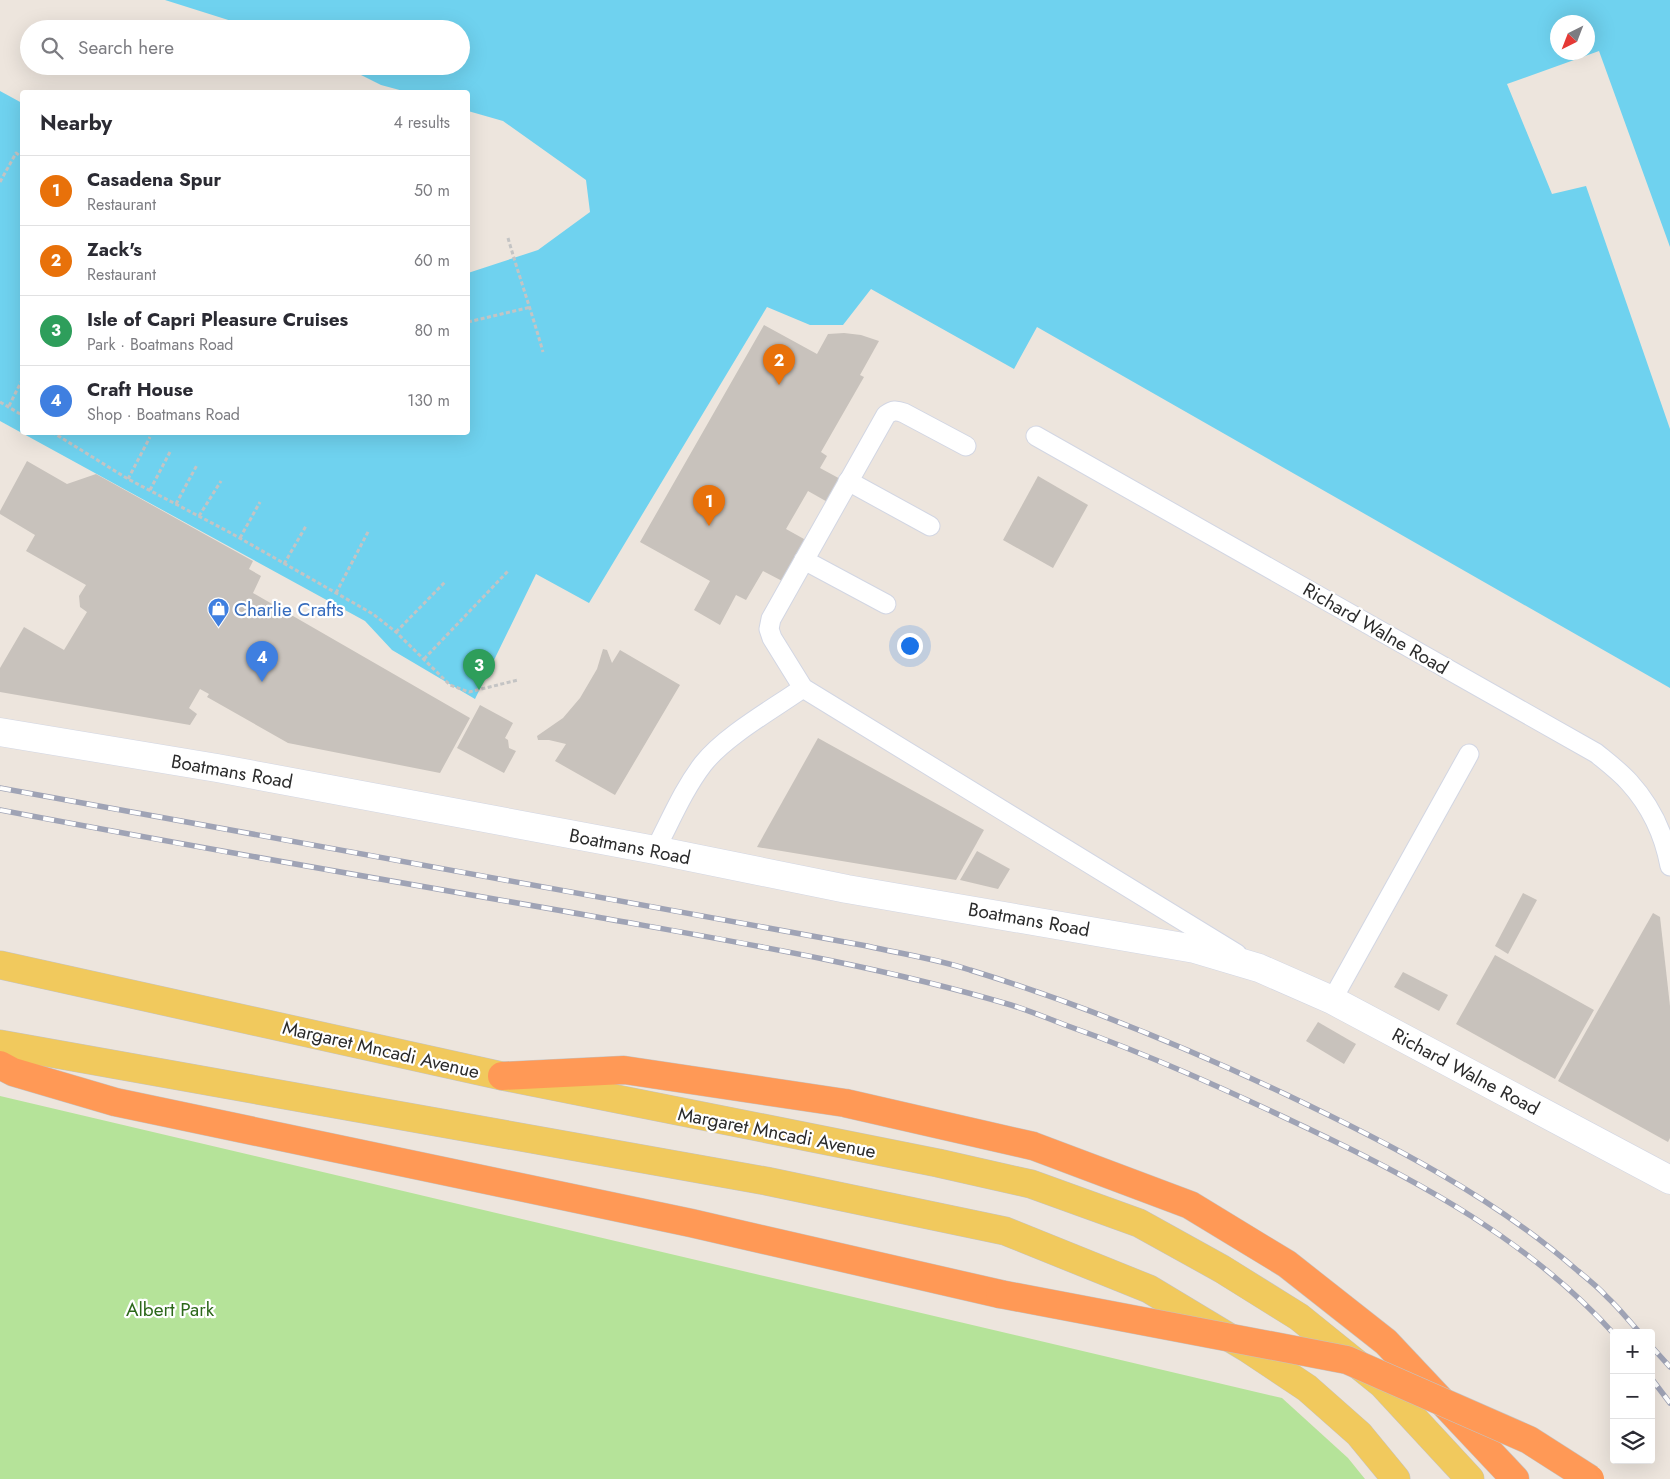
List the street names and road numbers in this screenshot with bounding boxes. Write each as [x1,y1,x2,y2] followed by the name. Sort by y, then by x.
[1298,576,1453,681] street label: Richard Walne Road
[169,748,295,795] street label: Boatmans Road
[567,822,693,871] street label: Boatmans Road
[966,896,1092,943] street label: Boatmans Road
[280,1014,482,1085] street label: Margaret Mncadi Avenue
[1387,1021,1544,1122] street label: Richard Walne Road
[676,1100,878,1165] street label: Margaret Mncadi Avenue

